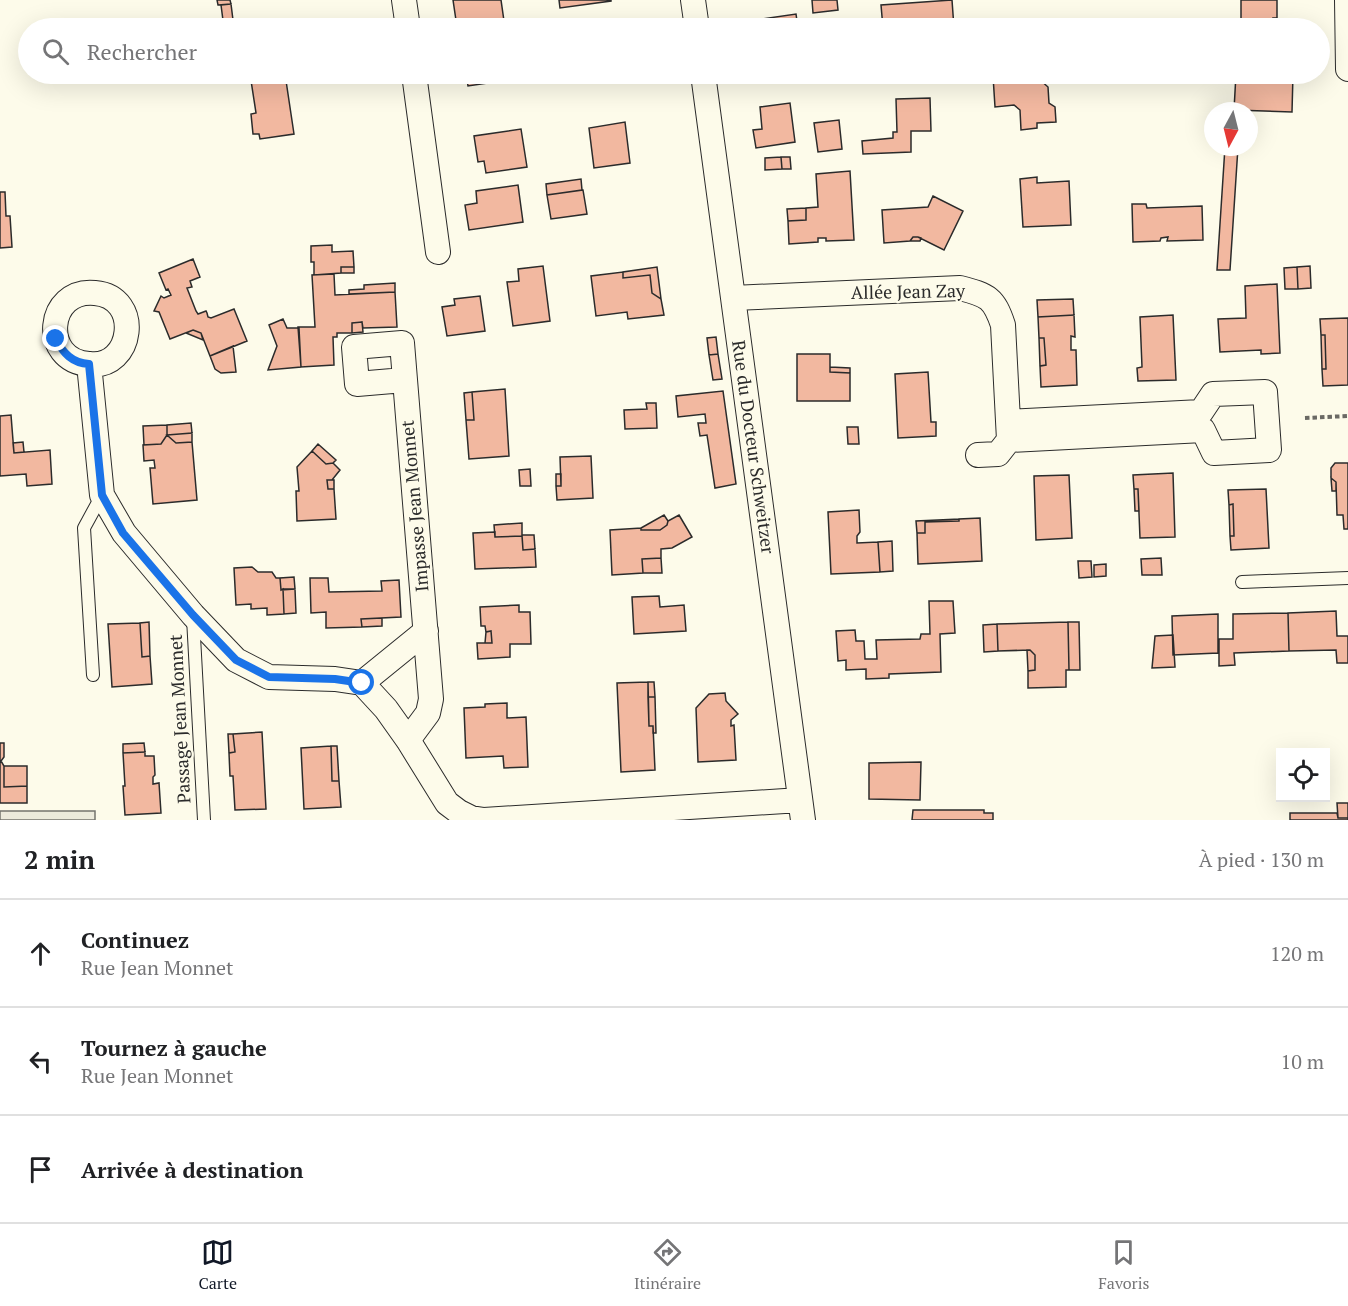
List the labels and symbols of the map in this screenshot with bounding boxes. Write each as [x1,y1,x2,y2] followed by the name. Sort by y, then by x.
[1204,102,1258,156] north arrow
[851,278,966,304] street label: Allée Jean Zay
[42,325,68,351] route end
[727,338,781,555] street label: Rue du Docteur Schweitzer
[395,419,433,593] street label: Impasse Jean Monnet
[163,634,195,804] street label: Passage Jean Monnet
[348,669,374,695] route start

